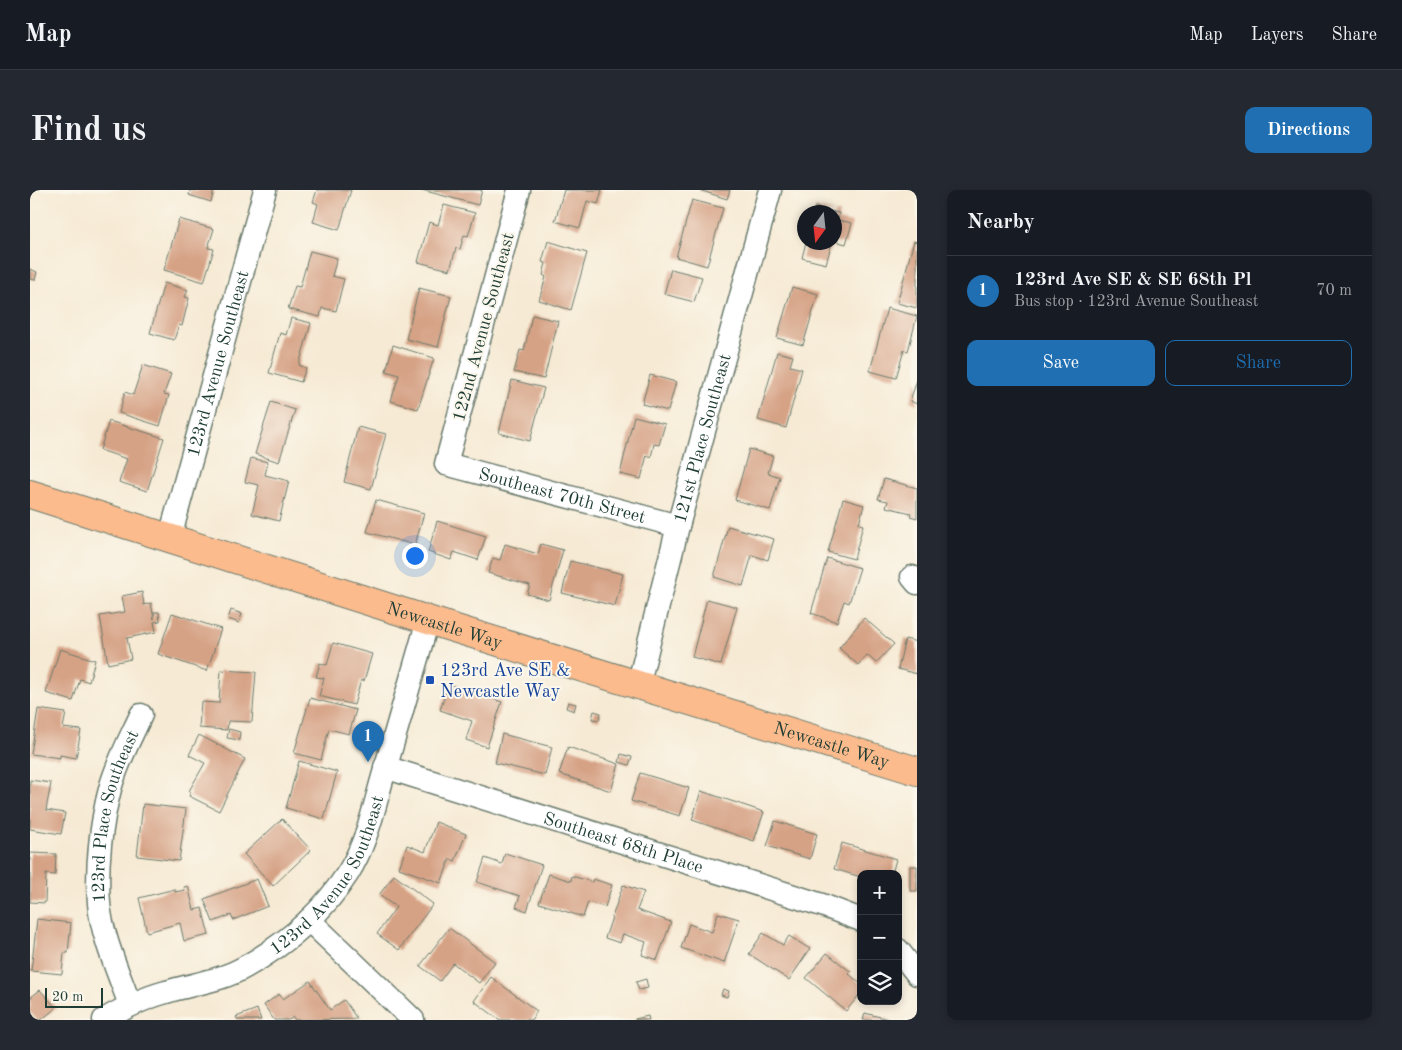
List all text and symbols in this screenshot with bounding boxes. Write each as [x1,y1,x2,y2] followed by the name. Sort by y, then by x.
[25,23,72,47] text: Map
[1189,26,1223,44] text: Map
[1251,26,1303,44] text: Layers
[1331,26,1377,44] text: Share
[1245,107,1372,153] button: Directions
[30,113,146,148] text: Find us
[797,205,842,250] north arrow
[967,212,1035,233] text: Nearby
[450,231,518,424] street label: 122nd Avenue Southeast
[184,268,253,459] street label: 123rd Avenue Southeast
[1014,271,1252,290] text: 123rd Ave SE & SE 68th Pl
[978,283,988,299] text: 1
[1316,283,1352,299] text: 70 m
[1014,294,1258,310] text: Bus stop · 123rd Avenue Southeast
[967,340,1155,386] button: Save
[1165,340,1352,386] button: Share
[671,352,735,525] street label: 121st Place Southeast
[477,465,648,527] street label: Southeast 70th Street
[402,543,428,569] your location
[384,600,505,653] street label: Newcastle Way
[440,662,571,701] place label: 123rd Ave SE & Newcastle Way
[424,674,436,686] marker: 123rd Ave SE & Newcastle Way
[771,719,892,772] street label: Newcastle Way
[352,721,384,762] pin: 1
[90,727,143,903] street label: 123rd Place Southeast
[267,794,387,959] street label: 123rd Avenue Southeast
[541,810,705,877] street label: Southeast 68th Place
[857,870,902,1005] map controls
[857,870,902,915] button: +
[857,915,902,960] button: −
[857,960,902,1005] button: layers
[45,985,102,1008] scale bar
[52,990,83,1004] text: 20 m

